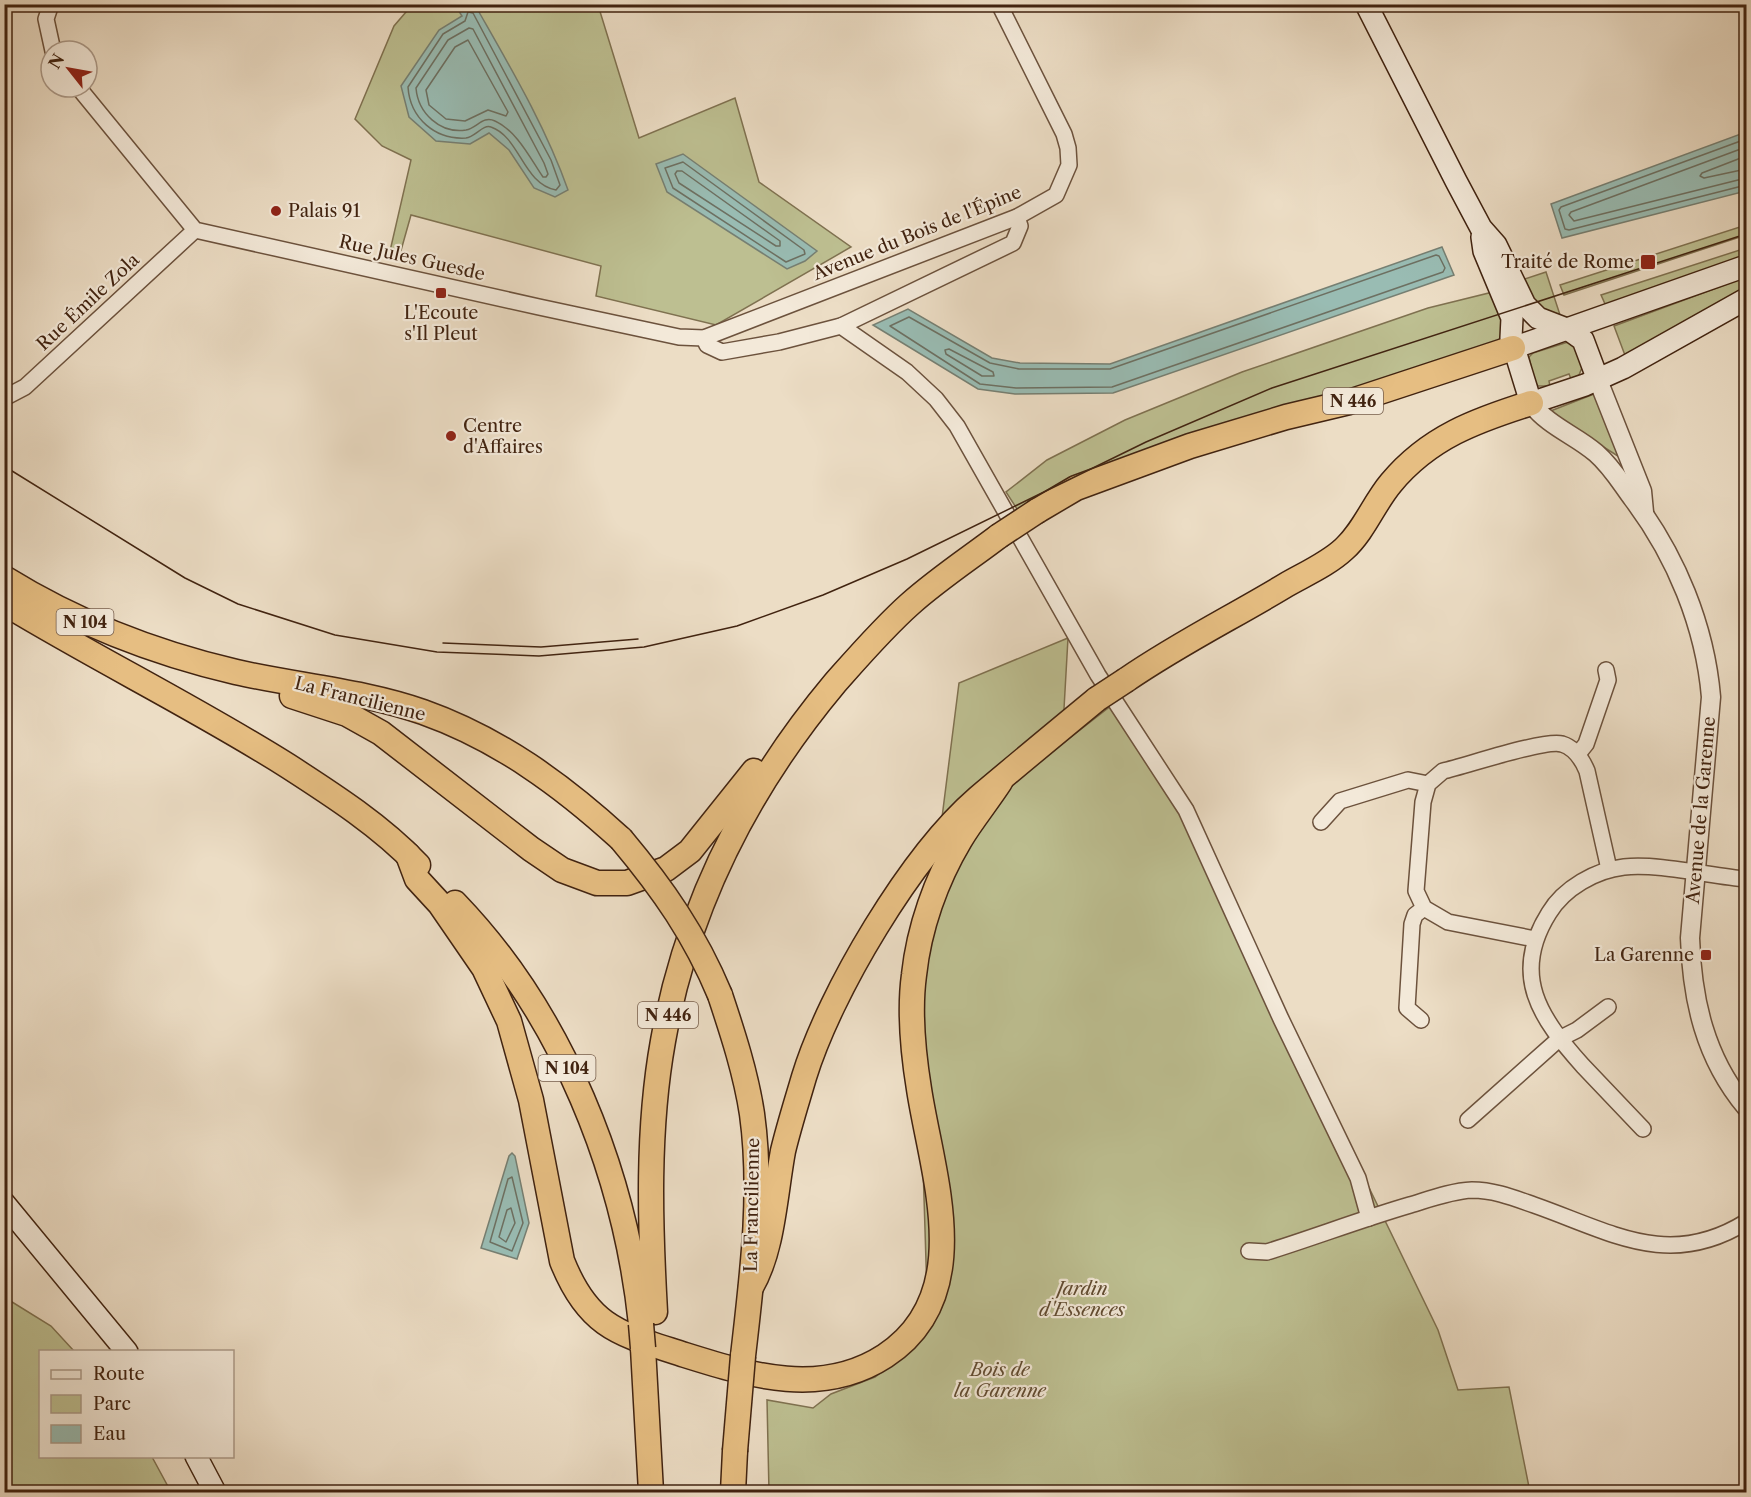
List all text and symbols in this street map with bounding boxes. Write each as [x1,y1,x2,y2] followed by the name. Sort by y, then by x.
[39,39,99,99] north arrow
[44,50,68,72] text: N
[808,180,1024,285] street label: Avenue du Bois de l'Épine
[288,200,361,222] place label: Palais 91
[269,204,283,218] marker: Palais 91
[337,231,487,285] street label: Rue Jules Guesde
[32,248,144,355] street label: Rue Émile Zola
[1501,251,1634,273] place label: Traité de Rome
[1639,253,1657,271] marker: Traité de Rome
[434,286,448,300] marker: L'Ecoute s'Il Pleut
[404,302,478,345] place label: L'Ecoute s'Il Pleut
[1323,388,1383,414] road number: N 446
[463,415,543,458] place label: Centre d'Affaires
[444,429,458,443] marker: Centre d'Affaires
[56,609,113,635] road number: N 104
[292,672,428,726] street label: La Francilienne
[1682,715,1720,906] street label: Avenue de la Garenne
[1594,944,1694,966] place label: La Garenne
[1699,948,1713,962] marker: La Garenne
[638,1002,698,1028] road number: N 446
[538,1055,596,1081] road number: N 104
[740,1138,764,1272] street label: La Francilienne
[1039,1278,1125,1321] park label: Jardin d'Essences
[39,1350,234,1458] legend
[954,1359,1047,1402] park label: Bois de la Garenne
[93,1363,145,1385] text: Route
[93,1393,131,1415] text: Parc
[93,1423,126,1445] text: Eau

